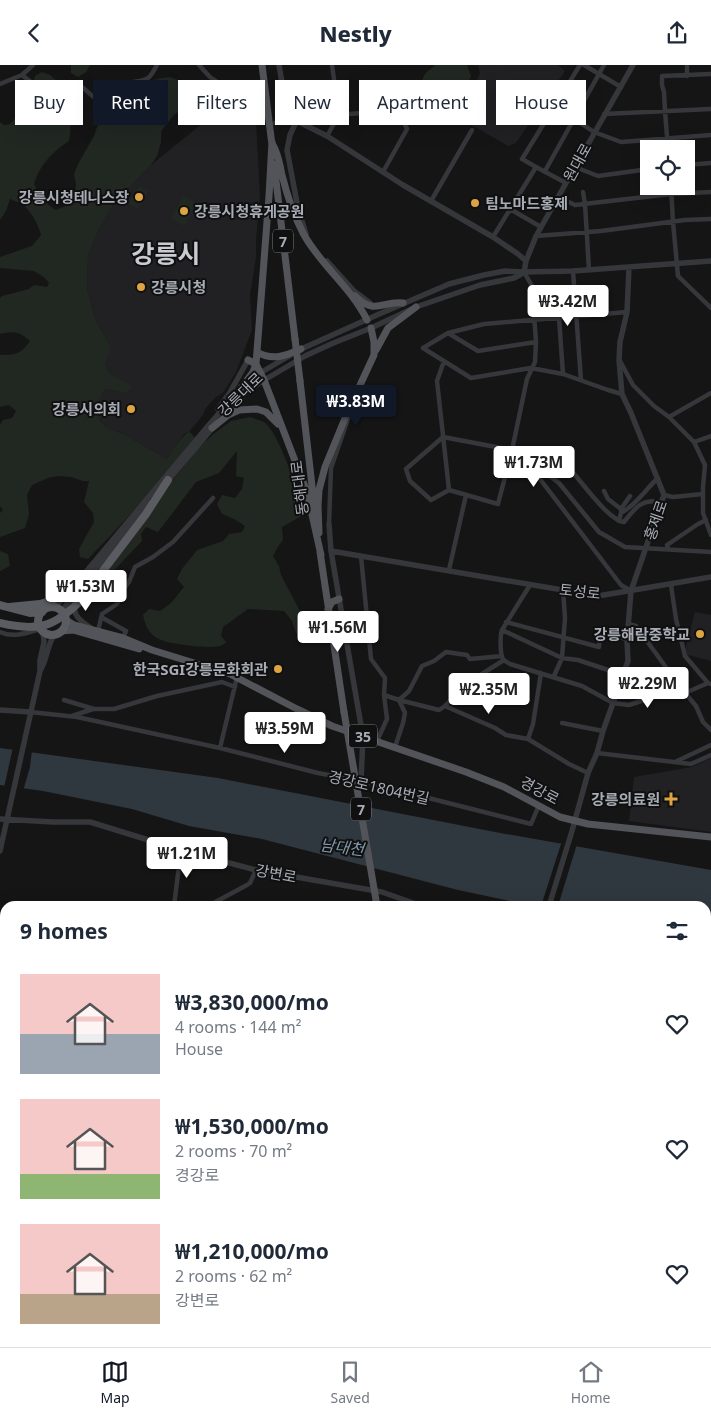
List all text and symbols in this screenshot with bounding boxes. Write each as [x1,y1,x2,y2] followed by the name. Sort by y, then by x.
[319,18,392,48] text: Nestly
[20,19,48,47] icon: back
[663,19,691,47] icon: share
[15,80,83,125] chip: Buy
[93,80,168,125] chip: Rent
[178,80,265,125] chip: Filters
[275,80,349,125] chip: New
[359,80,486,125] chip: Apartment
[496,80,586,125] chip: House
[558,139,596,185] street label: 원대로
[640,140,695,195] map controls
[640,140,695,195] button: locate
[19,187,129,207] place label: 강릉시청테니스장
[133,191,145,203] marker: 강릉시청테니스장
[485,193,568,213] place label: 팀노마드홍제
[469,197,481,209] marker: 팀노마드홍제
[194,201,304,221] place label: 강릉시청휴게공원
[178,205,190,217] marker: 강릉시청휴게공원
[273,230,293,253] road number: 7
[131,236,201,270] district label: 강릉시
[151,277,206,297] place label: 강릉시청
[135,281,147,293] marker: 강릉시청
[527,285,609,327] pin: ₩3.42M
[539,290,597,312] text: ₩3.42M
[213,368,267,420] street label: 강릉대로
[315,385,397,427] pin: ₩3.83M
[327,390,385,412] text: ₩3.83M
[52,399,121,419] place label: 강릉시의회
[125,403,137,415] marker: 강릉시의회
[493,445,575,488] pin: ₩1.73M
[505,451,563,473] text: ₩1.73M
[286,459,312,517] street label: 동해대로
[639,497,671,543] street label: 홍제로
[45,569,127,612] pin: ₩1.53M
[57,575,115,597] text: ₩1.53M
[558,579,602,603] street label: 토성로
[297,611,379,653] pin: ₩1.56M
[309,616,367,638] text: ₩1.56M
[593,624,690,644] place label: 강릉해람중학교
[694,628,706,640] marker: 강릉해람중학교
[133,659,268,679] place label: 한국SGI강릉문화회관
[272,663,284,675] marker: 한국SGI강릉문화회관
[607,667,689,709] pin: ₩2.29M
[619,672,677,694] text: ₩2.29M
[448,673,530,715] pin: ₩2.35M
[460,678,518,700] text: ₩2.35M
[244,711,326,754] pin: ₩3.59M
[256,717,314,739] text: ₩3.59M
[349,724,377,747] road number: 35
[326,766,432,808] street label: 경강로1804번길
[517,771,563,809] street label: 경강로
[591,789,660,809] place label: 강릉의료원
[664,792,678,806] marker: 강릉의료원
[351,797,371,821] road number: 7
[319,833,368,861] water label: 남대천
[146,837,228,879] pin: ₩1.21M
[158,842,216,864] text: ₩1.21M
[254,859,298,887] street label: 강변로
[20,917,108,945] text: 9 homes
[663,917,691,945] icon: filters
[175,988,329,1016] text: ₩3,830,000/mo
[60,994,120,1054] icon: home
[663,1010,691,1038] icon: heart
[175,1016,301,1038] text: 4 rooms · 144 m²
[175,1038,223,1060] text: House
[175,1112,329,1140] text: ₩1,530,000/mo
[60,1119,120,1179] icon: home
[663,1135,691,1163] icon: heart
[175,1140,292,1162] text: 2 rooms · 70 m²
[175,1164,219,1186] text: 경강로
[175,1237,329,1265] text: ₩1,210,000/mo
[60,1244,120,1304] icon: home
[663,1260,691,1288] icon: heart
[175,1265,292,1287] text: 2 rooms · 62 m²
[175,1289,219,1311] text: 강변로
[100,1358,130,1407] tab: Map
[331,1358,370,1407] tab: Saved
[571,1358,611,1407] tab: Home

